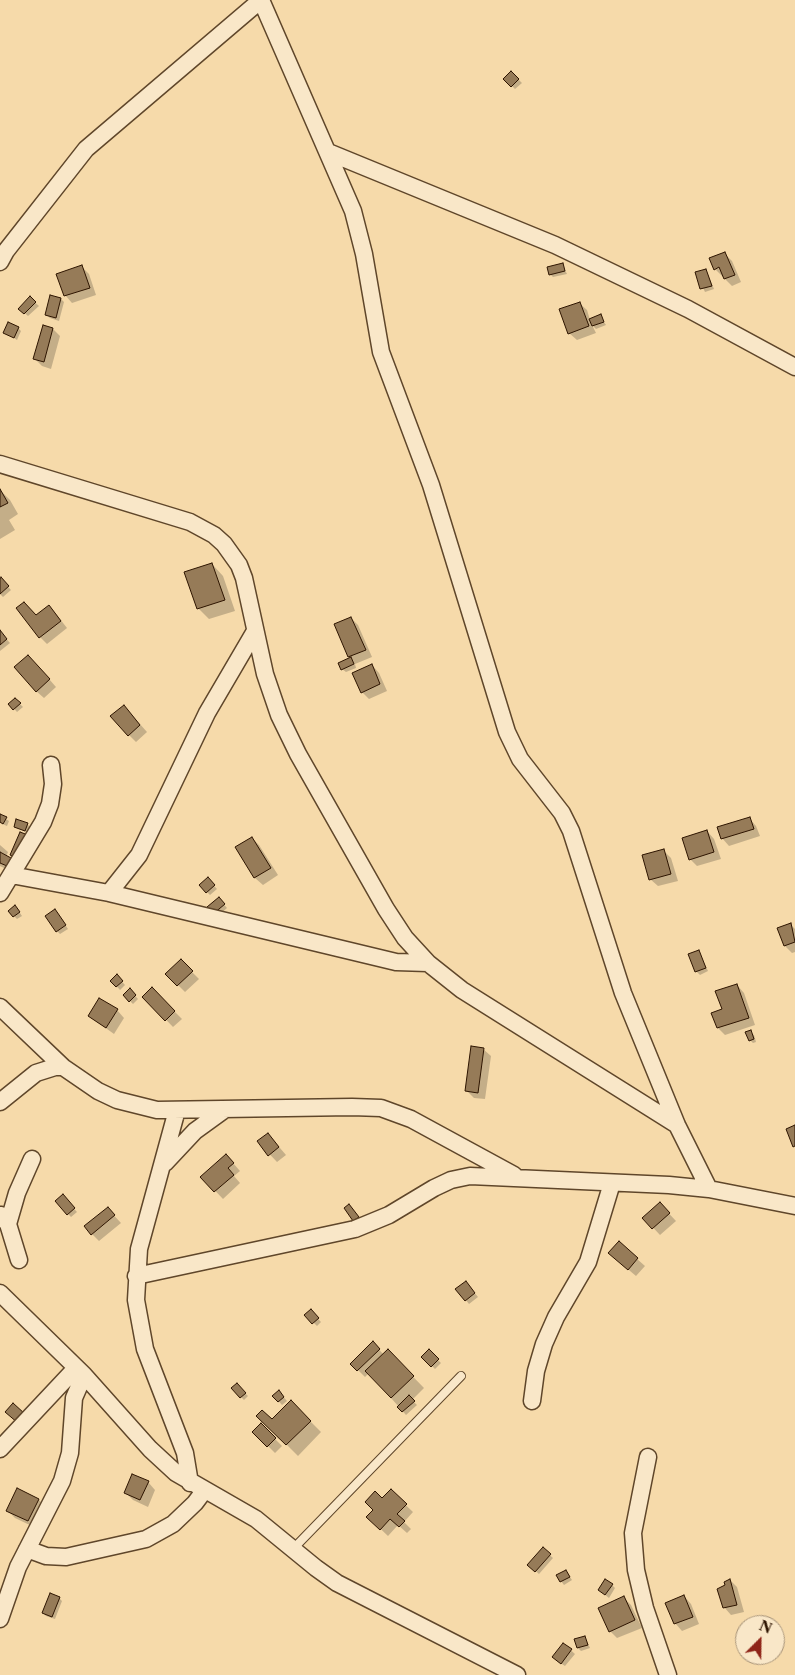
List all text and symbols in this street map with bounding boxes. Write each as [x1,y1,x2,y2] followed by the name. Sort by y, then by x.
[735,1615,785,1665] north arrow
[756,1616,775,1638] text: N

